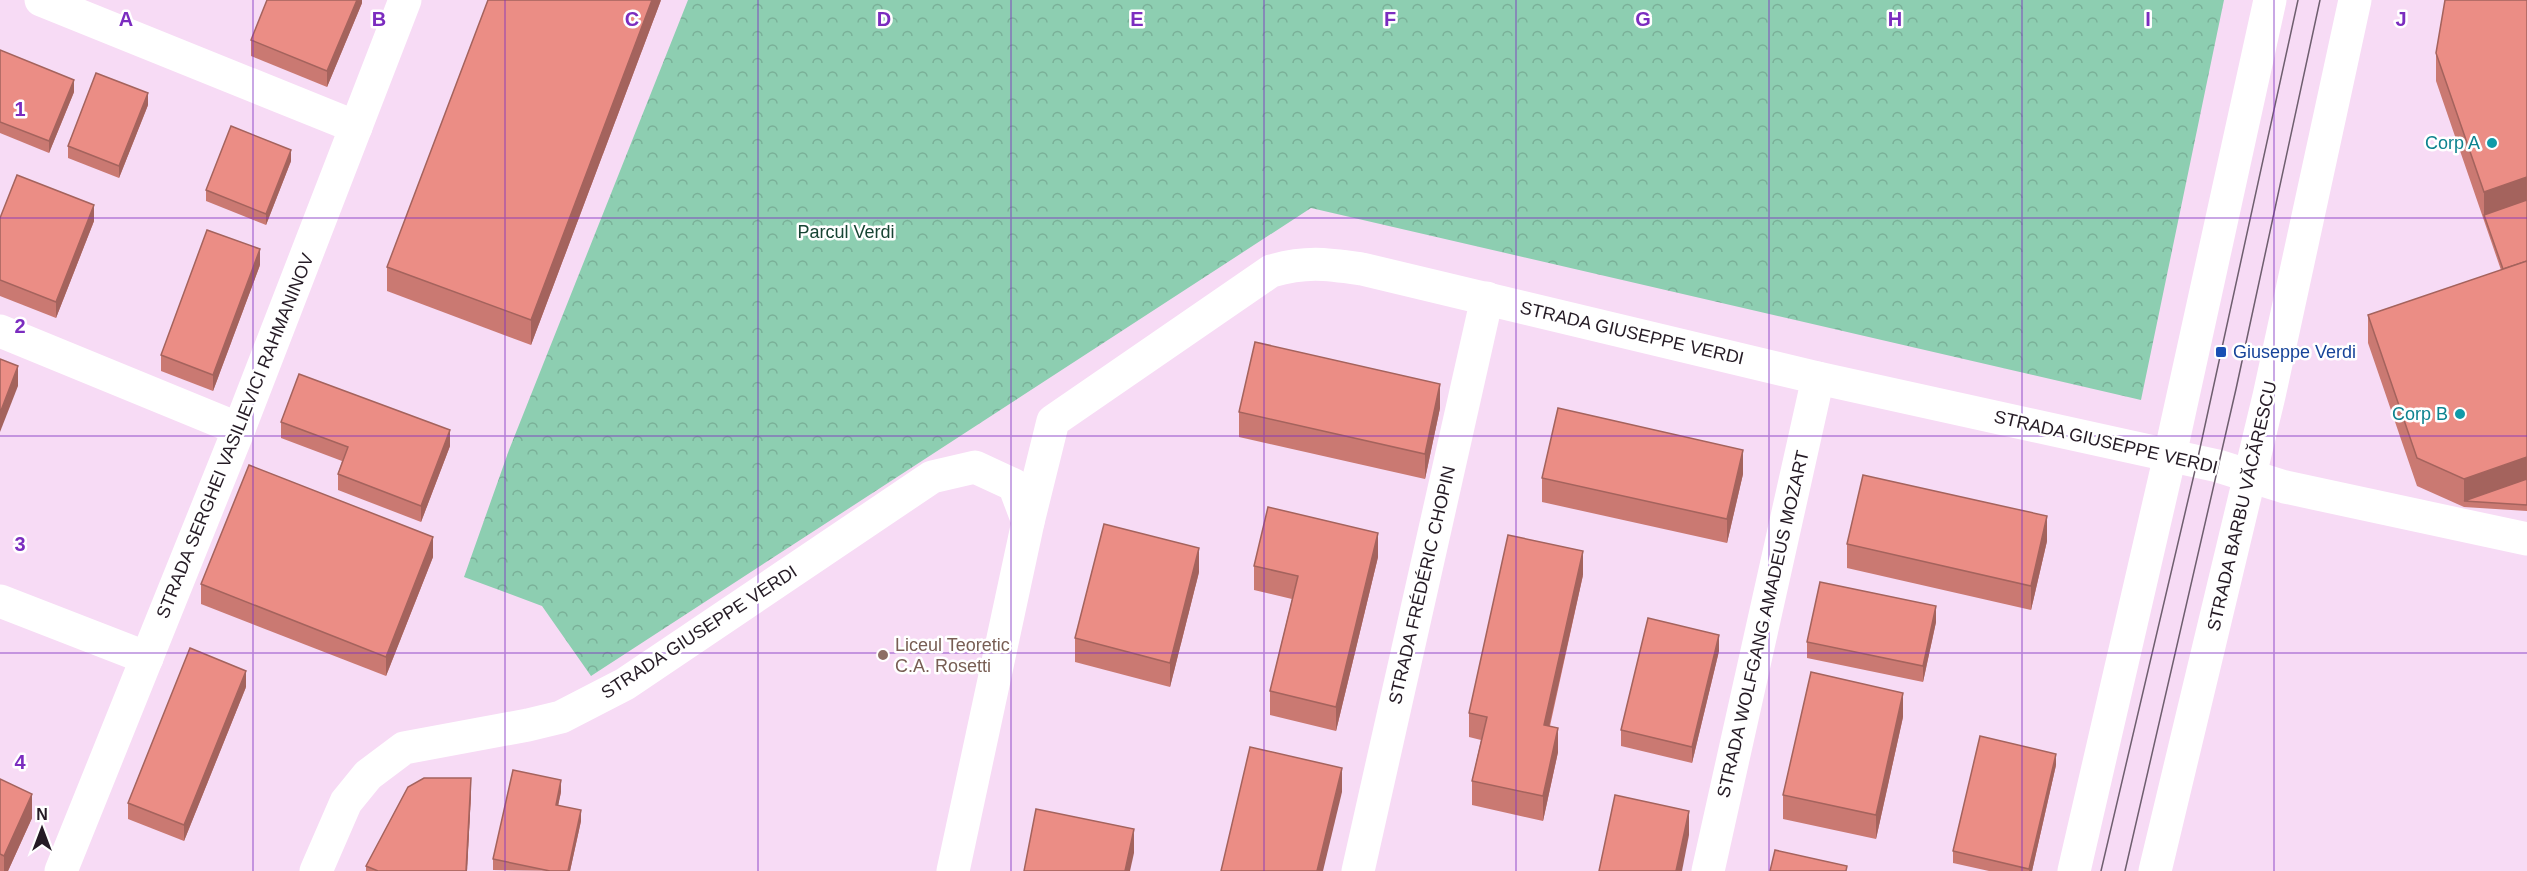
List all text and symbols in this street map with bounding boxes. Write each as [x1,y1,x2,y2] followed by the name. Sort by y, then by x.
[119,8,133,30] text: A
[372,8,386,30] text: B
[625,8,639,30] text: C
[877,8,891,30] text: D
[1130,8,1144,30] text: E
[1384,8,1396,30] text: F
[1635,8,1651,30] text: G
[1888,8,1902,30] text: H
[2145,8,2151,30] text: I
[2395,8,2407,30] text: J
[14,98,26,120] text: 1
[2425,133,2480,153] place label: Corp A
[2485,136,2499,150] marker: Corp A
[797,222,895,242] park label: Parcul Verdi
[152,251,318,621] street label: STRADA SERGHEI VASILIEVICI RAHMANINOV
[1518,297,1746,369] street label: STRADA GIUSEPPE VERDI
[14,315,26,337] text: 2
[2233,342,2356,362] place label: Giuseppe Verdi
[2214,345,2228,359] marker: Giuseppe Verdi
[2203,379,2281,633] street label: STRADA BARBU VĂCĂRESCU
[2392,404,2448,424] place label: Corp B
[1992,406,2220,478] street label: STRADA GIUSEPPE VERDI
[2453,407,2467,421] marker: Corp B
[1713,448,1813,800] street label: STRADA WOLFGANG AMADEUS MOZART
[1385,464,1459,706] street label: STRADA FRÉDÉRIC CHOPIN
[14,533,26,555] text: 3
[597,561,801,703] street label: STRADA GIUSEPPE VERDI
[895,635,1010,676] place label: Liceul Teoretic C.A. Rosetti
[876,648,890,662] marker: Liceul Teoretic C.A. Rosetti
[14,751,26,773] text: 4
[12,799,72,859] north arrow
[36,806,48,823] text: N

